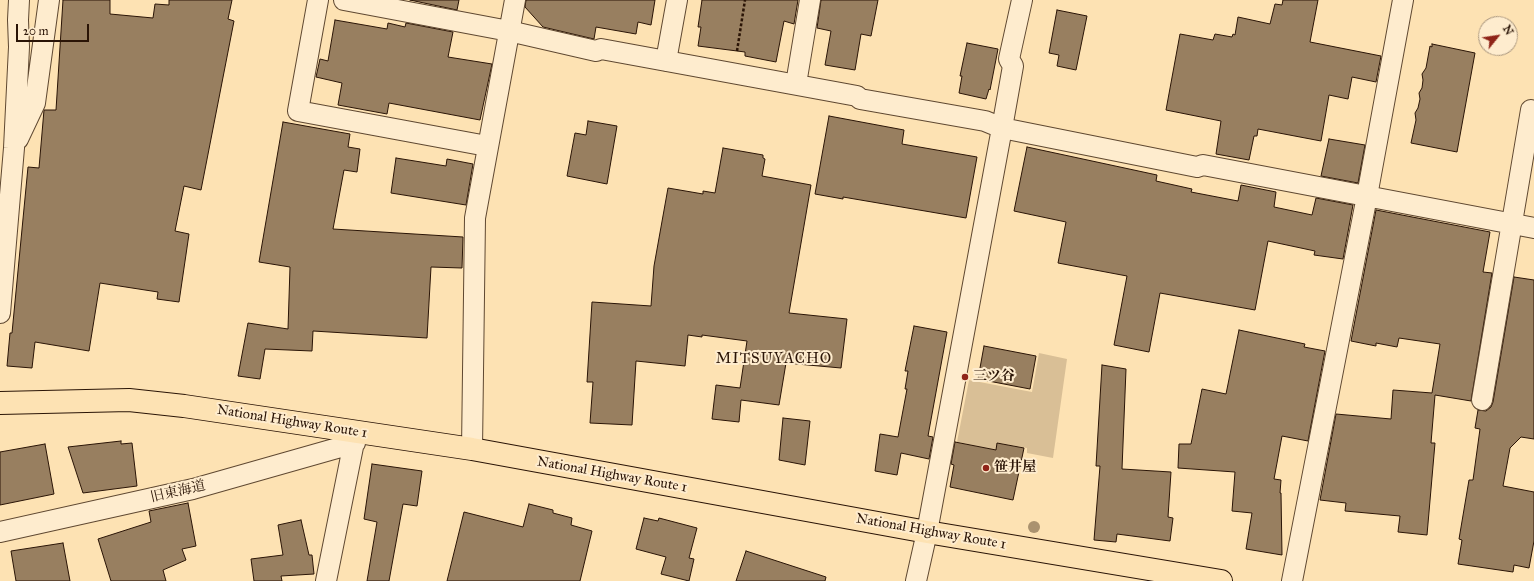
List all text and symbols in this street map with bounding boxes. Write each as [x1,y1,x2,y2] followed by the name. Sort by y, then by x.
[18,16,91,42] scale bar
[1478,16,1518,56] north arrow
[1500,23,1516,38] text: N
[23,24,49,38] text: 20 m
[716,350,832,368] district label: MITSUYACHO
[973,369,1015,385] place label: 三ツ谷
[960,372,970,382] marker: 三ツ谷
[216,402,368,442] street label: National Highway Route 1
[536,454,688,496] street label: National Highway Route 1
[994,460,1036,476] place label: 笹井屋
[981,463,991,473] marker: 笹井屋
[149,478,207,506] street label: 旧東海道
[855,511,1007,553] street label: National Highway Route 1

